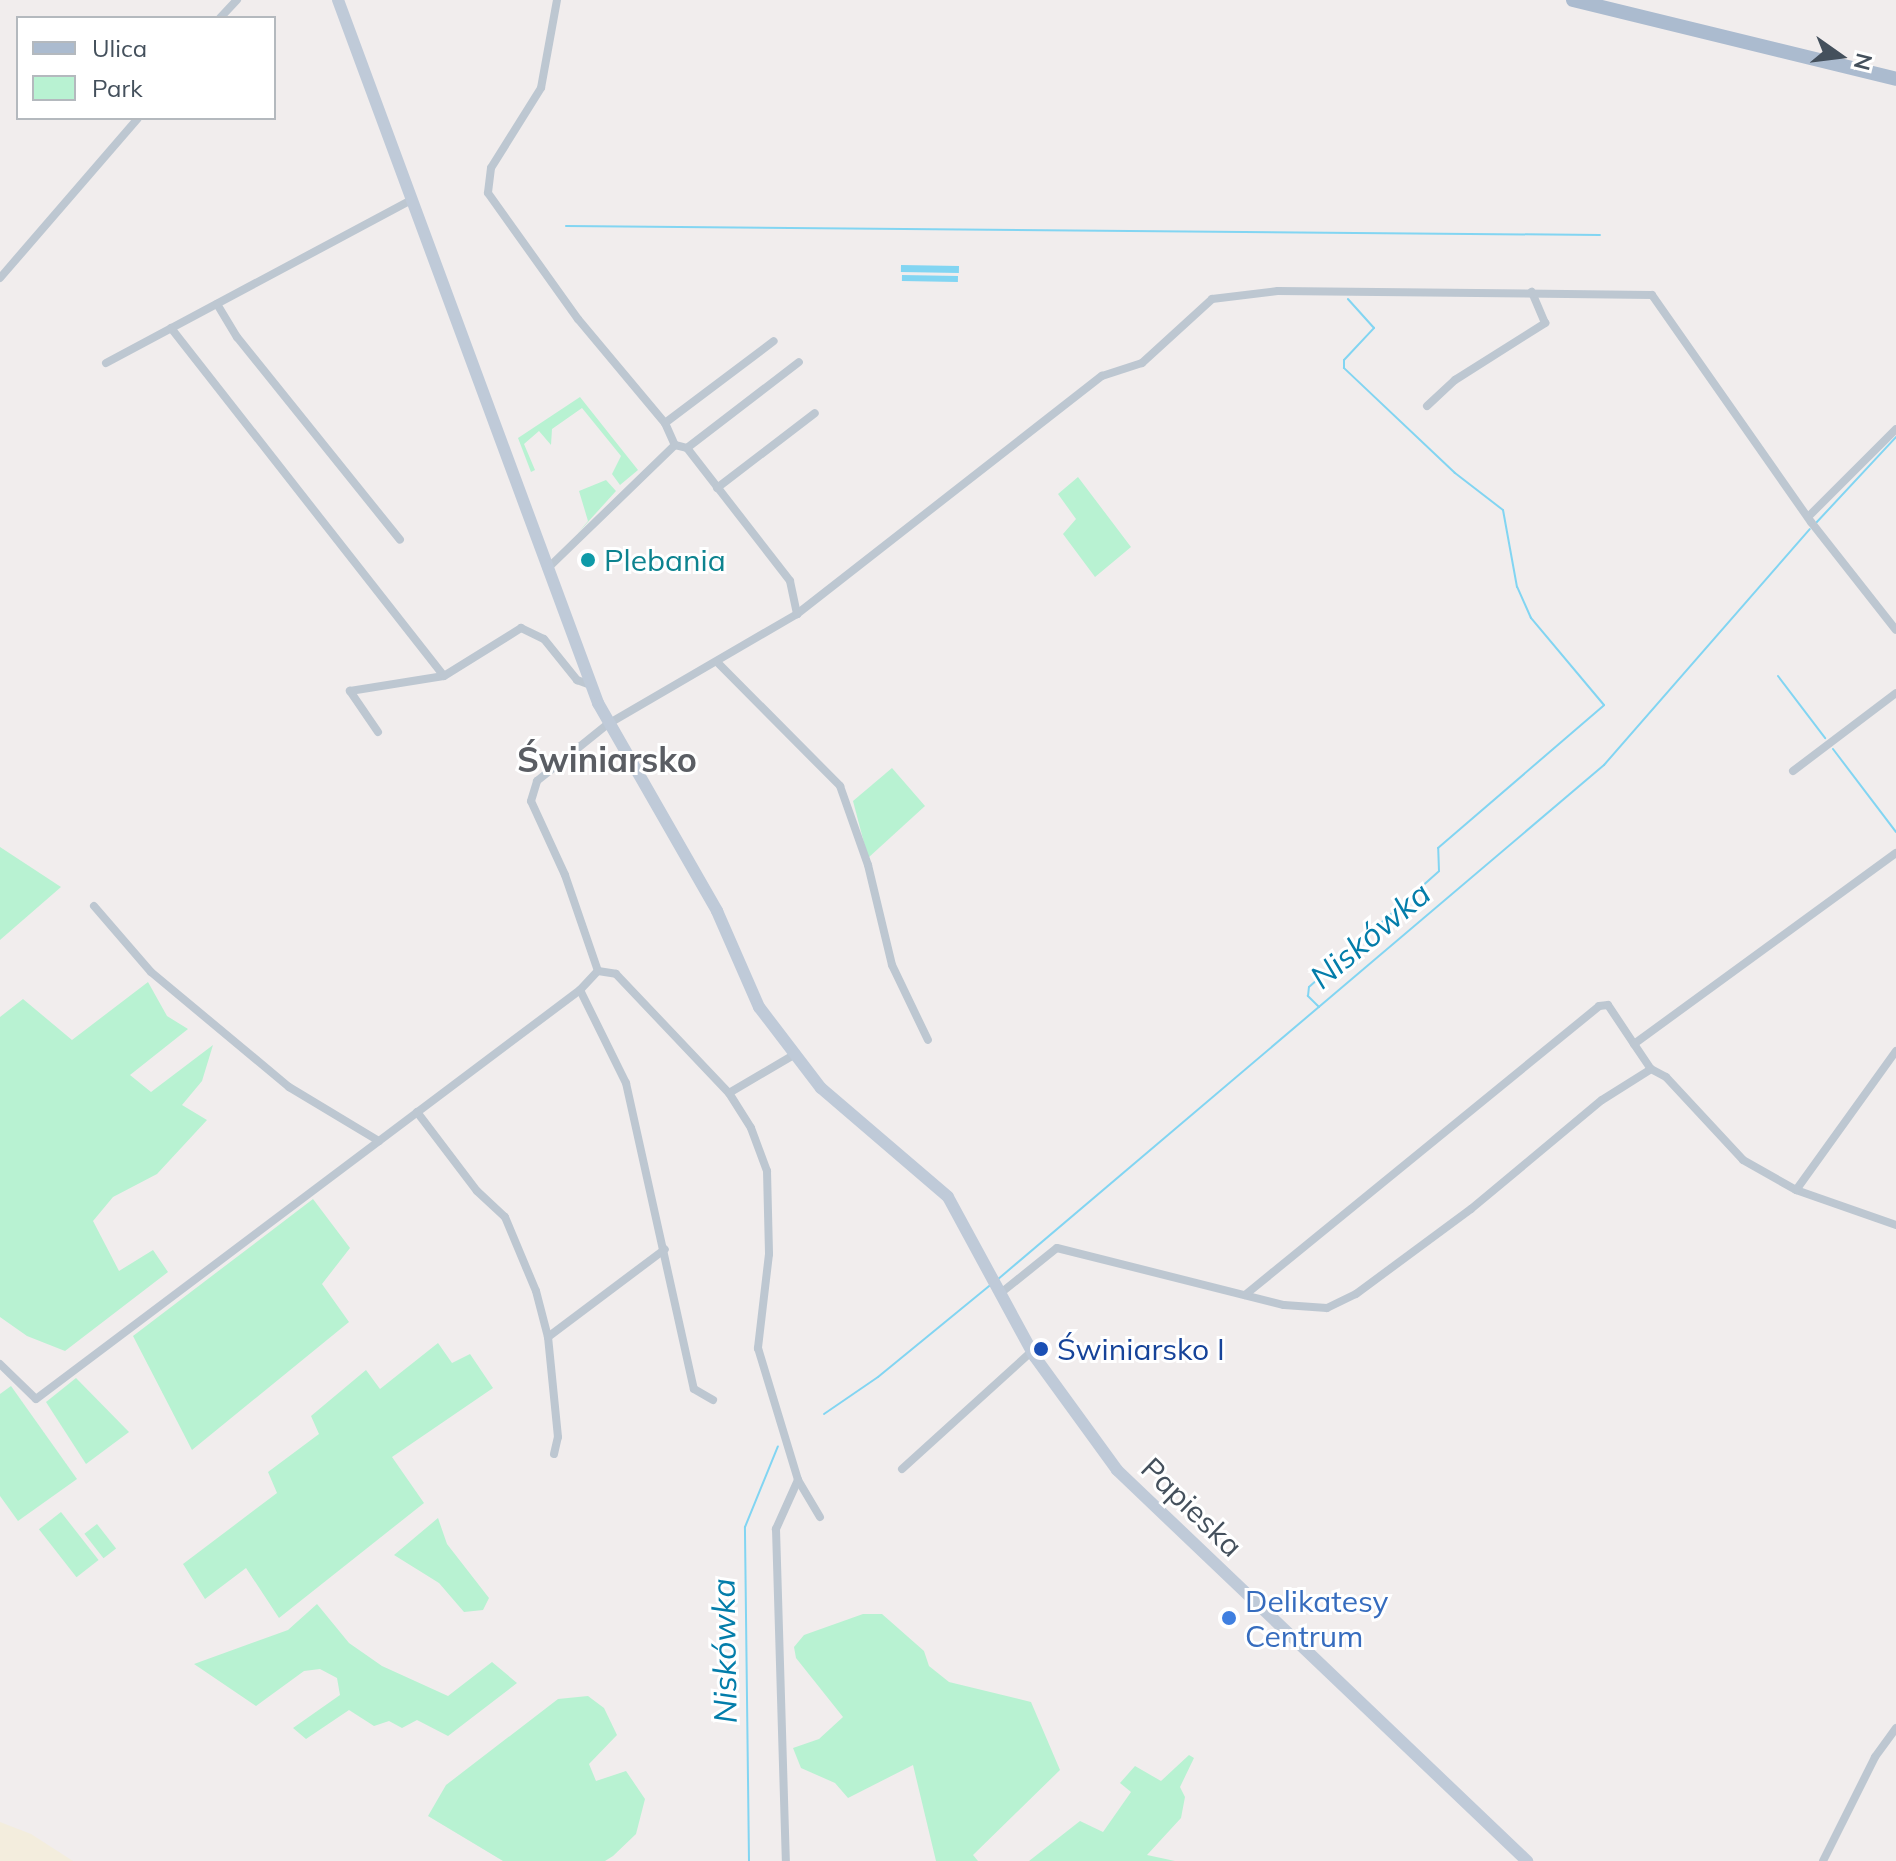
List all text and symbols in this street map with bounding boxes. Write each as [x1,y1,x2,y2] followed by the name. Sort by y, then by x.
[16,16,276,120] legend
[1800,16,1880,96] north arrow
[92,33,147,63] text: Ulica
[1848,50,1879,73] text: N
[92,73,143,103] text: Park
[604,542,726,578] place label: Plebania
[579,551,597,569] marker: Plebania
[517,740,697,780] district label: Świniarsko
[1302,874,1438,996] water label: Niskówka
[1057,1331,1225,1367] place label: Świniarsko I
[1032,1340,1050,1358] marker: Świniarsko I
[1134,1450,1250,1564] street label: Papieska
[704,1578,744,1724] water label: Niskówka
[1245,1583,1388,1654] place label: Delikatesy Centrum
[1220,1609,1238,1627] marker: Delikatesy Centrum

